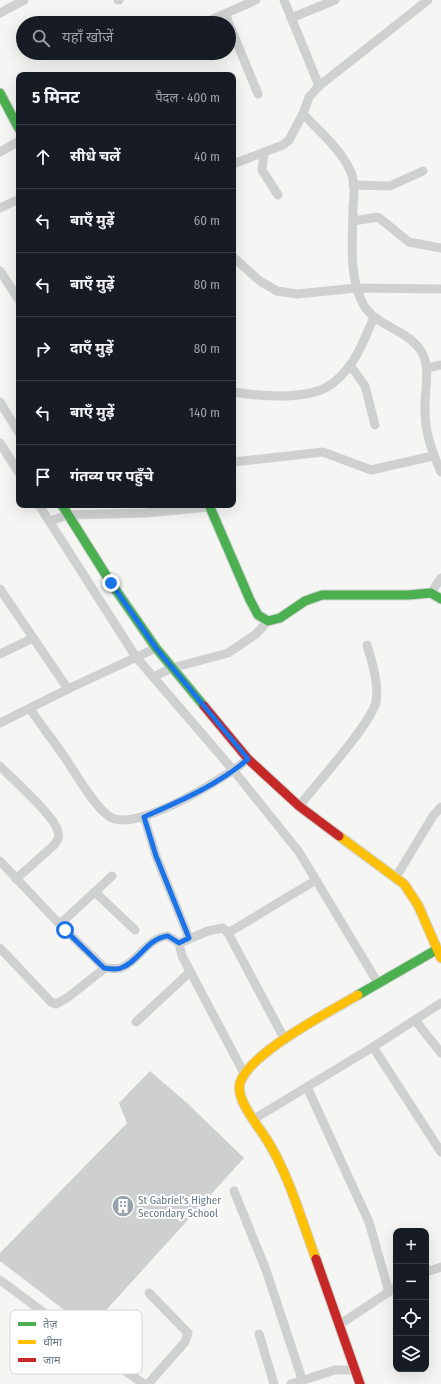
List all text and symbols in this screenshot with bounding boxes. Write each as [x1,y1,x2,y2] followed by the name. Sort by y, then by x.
[16,16,236,60] search box
[30,27,52,49] icon: search
[62,28,113,46] text: यहाँ खोजें
[32,87,80,108] text: 5 मिनट
[155,90,220,105] text: पैदल · 400 m
[32,146,54,168] icon: ahead
[70,147,120,165] text: सीधे चलें
[194,149,220,164] text: 40 m
[32,210,54,232] icon: left
[70,211,114,229] text: बाएँ मुड़ें
[194,213,220,228] text: 60 m
[32,274,54,296] icon: left
[70,275,114,293] text: बाएँ मुड़ें
[194,277,220,292] text: 80 m
[32,338,54,360] icon: right
[70,339,113,357] text: दाएँ मुड़ें
[194,341,220,356] text: 80 m
[32,402,54,424] icon: left
[70,403,114,421] text: बाएँ मुड़ें
[189,405,220,420] text: 140 m
[32,466,54,488] icon: arrive
[70,467,153,485] text: गंतव्य पर पहुँचे
[102,574,120,592] route end
[56,921,74,939] route start
[110,1193,136,1219] building icon: St Gabriel's Higher Secondary School
[138,1194,221,1220] place label: St Gabriel's Higher Secondary School
[393,1228,429,1372] map controls
[393,1228,429,1264] button: +
[393,1264,429,1300] button: −
[393,1300,429,1336] button: locate
[10,1310,142,1374] legend
[43,1318,58,1331] text: तेज़
[43,1336,62,1349] text: धीमा
[393,1336,429,1372] button: layers
[43,1354,61,1367] text: जाम

